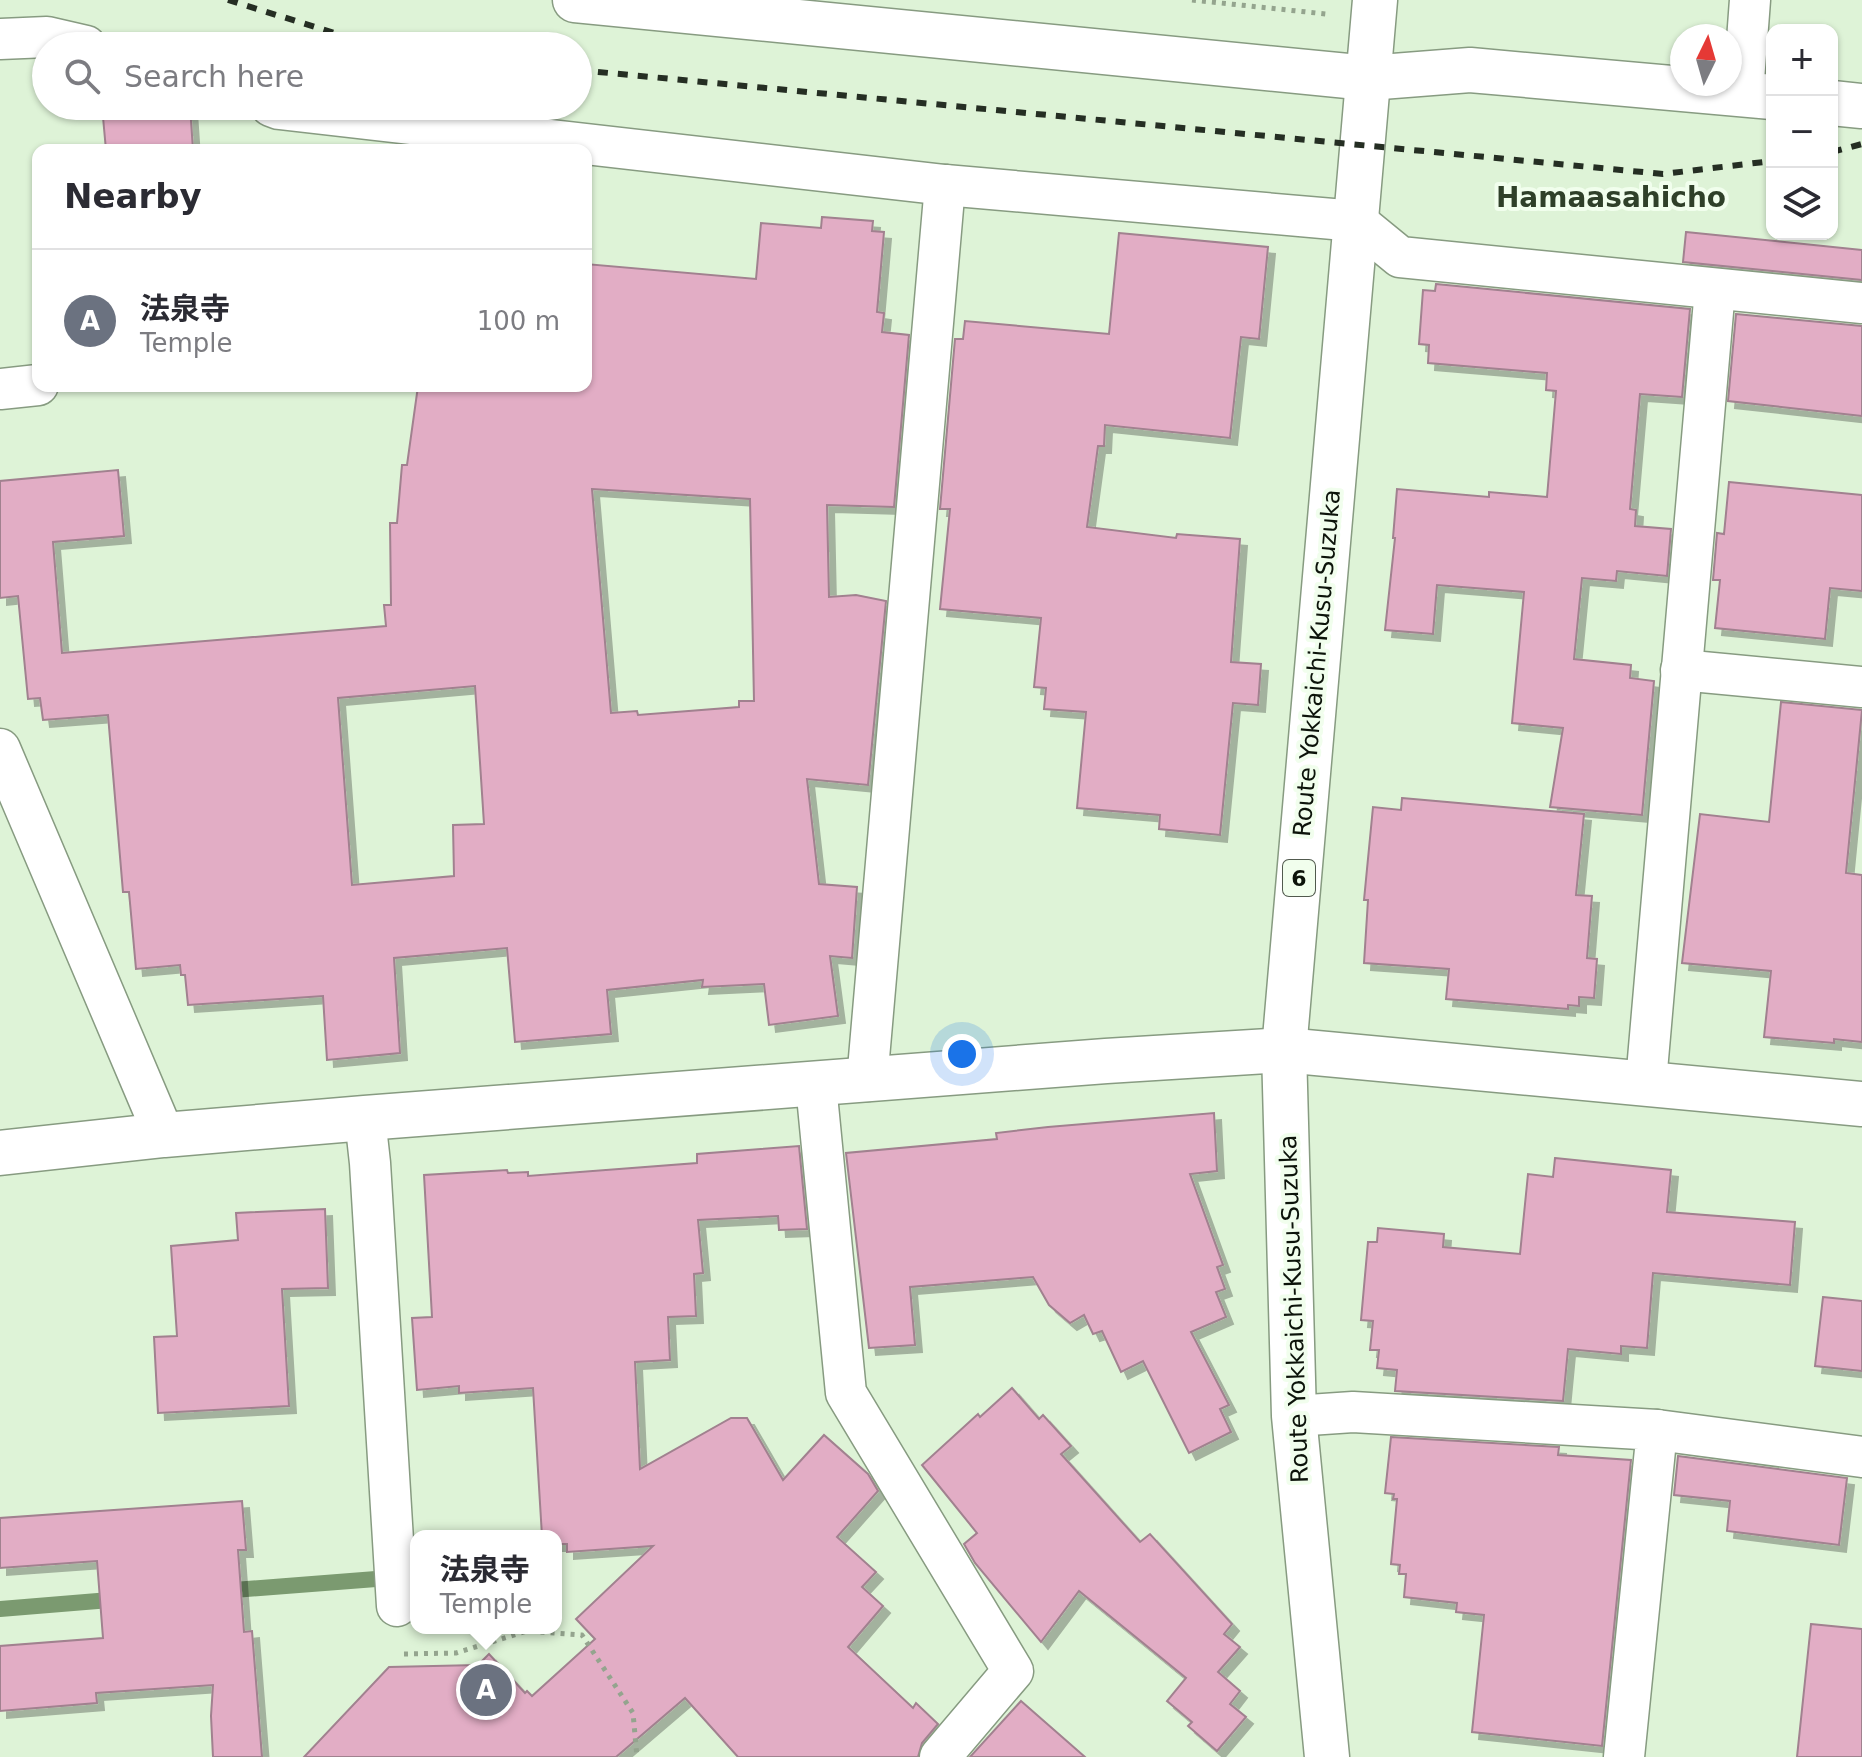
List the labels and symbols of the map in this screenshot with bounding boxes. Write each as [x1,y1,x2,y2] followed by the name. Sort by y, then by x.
[1670,24,1742,96] north arrow
[1496,181,1726,214] district label: Hamaasahicho
[1288,488,1346,838] street label: Route Yokkaichi-Kusu-Suzuka
[1283,860,1315,896] road number: 6
[942,1034,982,1074] your location
[1274,1134,1314,1484] street label: Route Yokkaichi-Kusu-Suzuka
[460,1660,512,1720] pin: A

